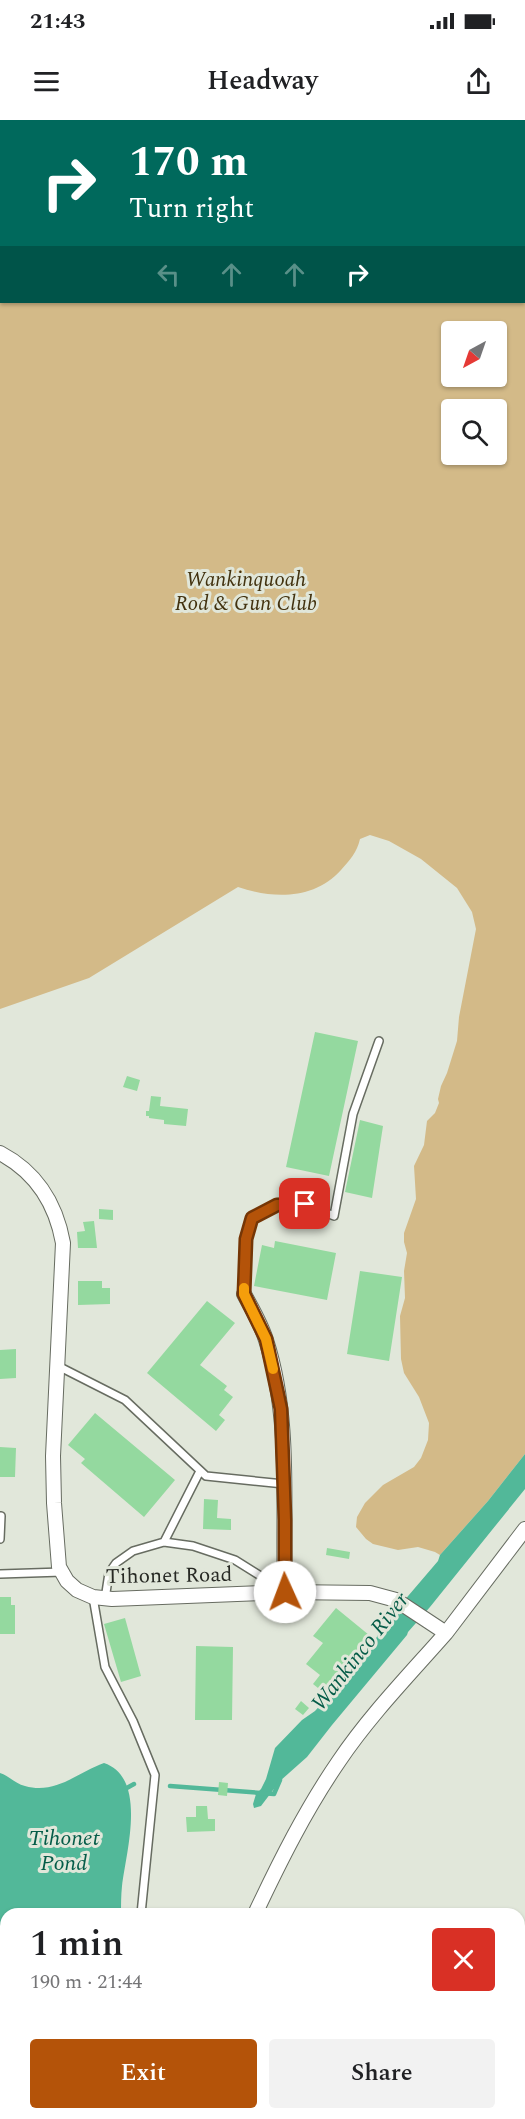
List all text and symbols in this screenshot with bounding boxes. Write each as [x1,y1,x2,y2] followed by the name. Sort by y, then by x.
[30,5,85,38] text: 21:43
[207,60,318,102] text: Headway
[30,65,63,98] icon: menu
[462,65,495,98] icon: share
[129,131,248,194] text: 170 m
[30,144,108,222] icon: right
[129,188,254,230] text: Turn right
[152,258,185,291] icon: left
[215,258,248,291] icon: ahead
[278,258,311,291] icon: ahead
[341,258,374,291] icon: right
[441,321,507,387] north arrow
[441,321,507,465] map controls
[441,399,507,465] button: search
[175,564,317,620] park label: Wankinquoah Rod & Gun Club
[279,1178,330,1229] pin
[288,1187,321,1220] icon: arrive
[105,1559,233,1593] street label: Tihonet Road
[253,1560,317,1624] position arrow
[303,1585,418,1719] water label: Wankinco River
[29,1822,101,1880] water label: Tihonet Pond
[30,1917,123,1972] text: 1 min
[432,1928,495,1991] button: close
[30,1967,142,1997] text: 190 m · 21:44
[30,2039,257,2108] button: Exit
[269,2039,495,2108] button: Share

